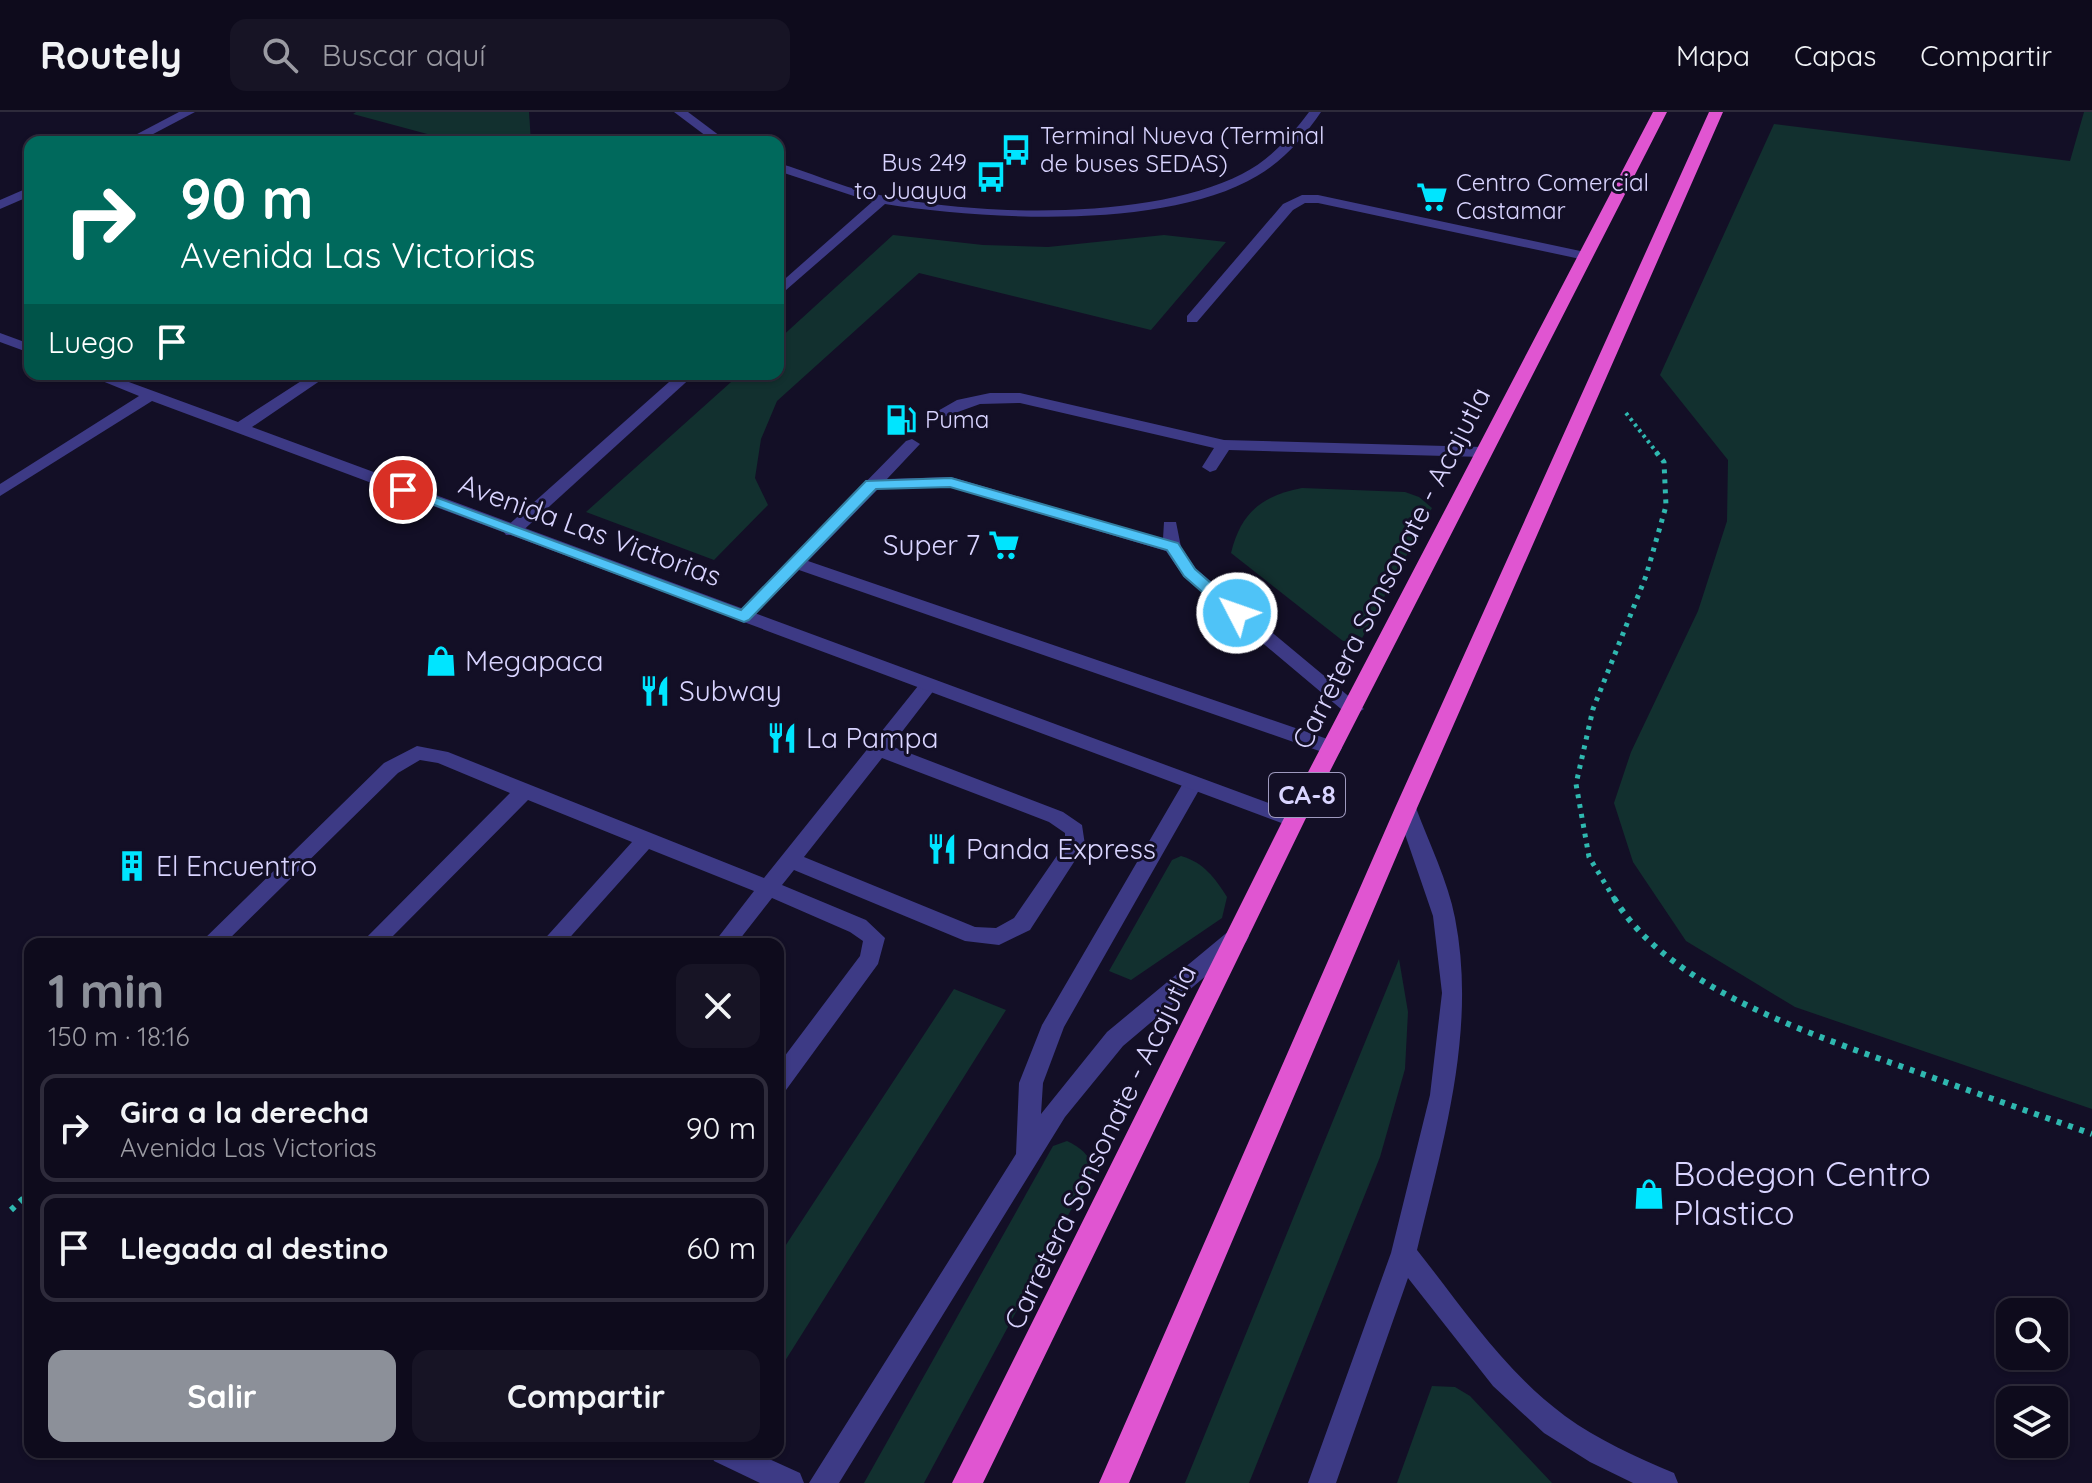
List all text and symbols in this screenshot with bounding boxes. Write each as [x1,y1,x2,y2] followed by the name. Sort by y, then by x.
[230,19,790,91] search box
[40,31,182,79] text: Routely
[258,33,302,77] icon: search
[322,36,486,74] text: Buscar aquí
[1676,38,1750,73] text: Mapa
[1794,38,1876,73] text: Capas
[1920,38,2052,73] text: Compartir
[1040,120,1325,178] place label: Terminal Nueva (Terminal de buses SEDAS)
[999,133,1033,167] bus stop icon: Terminal Nueva (Terminal de buses SEDAS)
[854,147,967,205] place label: Bus 249 to Juayua
[974,160,1008,194] bus stop icon: Bus 249 to Juayua
[180,163,314,233] text: 90 m
[1456,167,1649,225] place label: Centro Comercial Castamar
[48,168,152,272] icon: right
[1415,180,1449,214] supermarket icon: Centro Comercial Castamar
[180,232,535,277] text: Avenida Las Victorias
[150,320,194,364] icon: arrive
[48,323,134,361] text: Luego
[1284,381,1497,755] street label: Carretera Sonsonate - Acajutla
[884,403,918,437] fuel station icon: Puma
[925,404,989,434] place label: Puma
[369,456,437,524] pin
[454,466,726,593] street label: Avenida Las Victorias
[381,468,425,512] icon: arrive
[883,527,980,562] place label: Super 7
[987,528,1021,562] supermarket icon: Super 7
[1195,571,1279,655] position arrow
[465,643,604,678] place label: Megapaca
[424,644,458,678] shop icon: Megapaca
[679,673,782,708] place label: Subway
[638,674,672,708] restaurant icon: Subway
[806,720,939,755] place label: La Pampa
[765,721,799,755] restaurant icon: La Pampa
[1269,773,1345,817] road number: CA-8
[966,831,1156,866] place label: Panda Express
[925,832,959,866] restaurant icon: Panda Express
[156,848,317,883] place label: El Encuentro
[115,849,149,883] building icon: El Encuentro
[996,959,1203,1335] street label: Carretera Sonsonate - Acajutla
[48,960,164,1020] text: 1 min
[676,964,760,1048] button: close
[48,1020,189,1053] text: 150 m · 18:16
[120,1093,369,1131] text: Gira a la derecha
[52,1106,96,1150] icon: right
[686,1109,756,1147] text: 90 m
[120,1131,377,1164] text: Avenida Las Victorias
[1673,1152,1931,1234] place label: Bodegon Centro Plastico
[1632,1177,1666,1211] shop icon: Bodegon Centro Plastico
[52,1226,96,1270] icon: arrive
[120,1229,388,1267] text: Llegada al destino
[686,1229,756,1267] text: 60 m
[1996,1298,2068,1458] map controls
[1996,1298,2068,1370] button: search
[48,1350,396,1442] button: Salir
[412,1350,760,1442] button: Compartir
[1996,1386,2068,1458] button: layers

